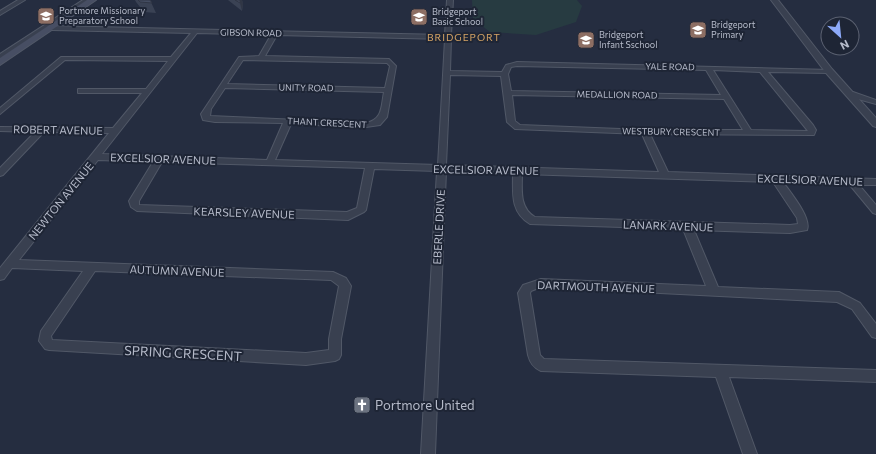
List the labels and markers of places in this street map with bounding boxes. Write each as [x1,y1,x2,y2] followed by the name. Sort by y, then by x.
[59,5,146,26] place label: Portmore Missionary Preparatory School
[36,6,56,26] school or university icon: Portmore Missionary Preparatory School
[432,6,483,27] place label: Bridgeport Basic School
[409,7,429,27] school or university icon: Bridgeport Basic School
[711,19,756,40] place label: Bridgeport Primary
[688,20,708,40] school or university icon: Bridgeport Primary
[599,29,657,50] place label: Bridgeport Infant Sschool
[576,30,596,50] school or university icon: Bridgeport Infant Sschool
[352,395,372,415] church icon: Portmore United
[375,397,475,413] place label: Portmore United

